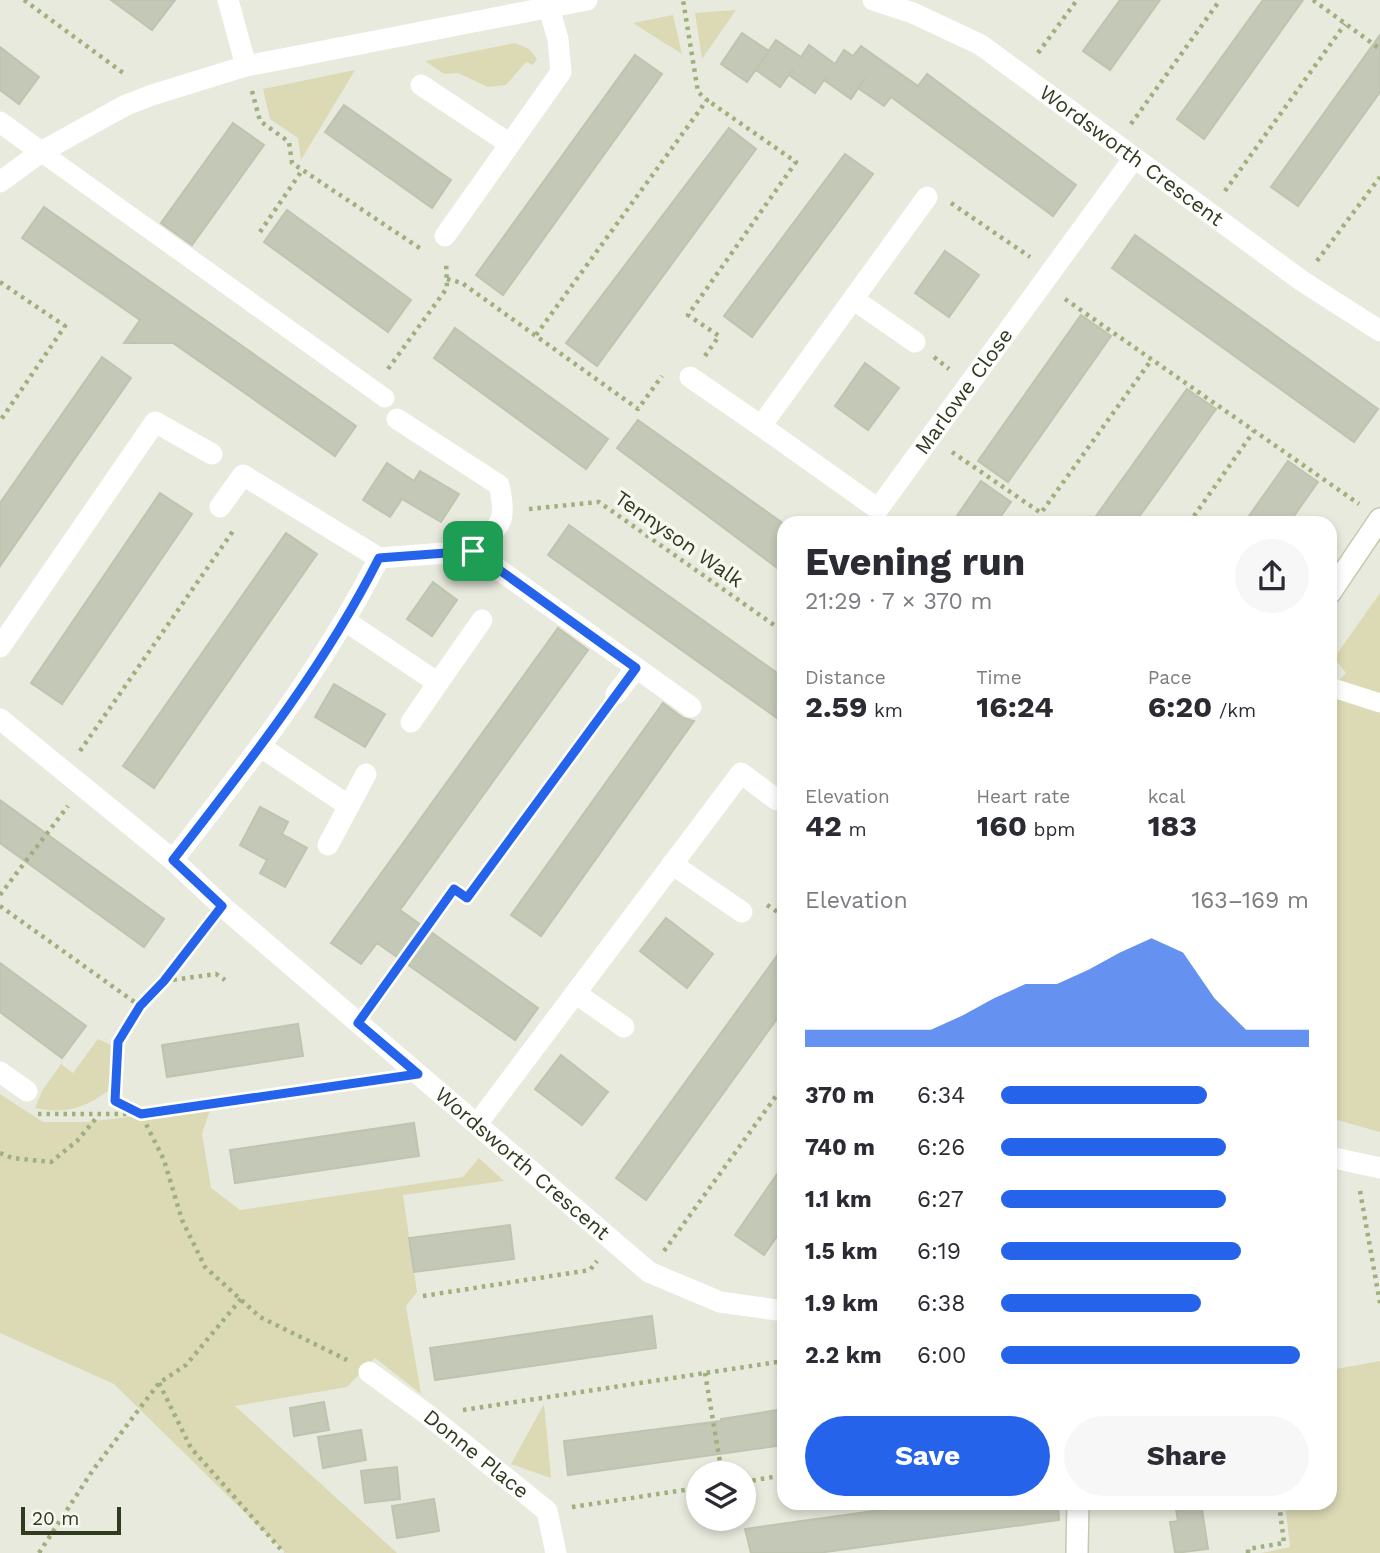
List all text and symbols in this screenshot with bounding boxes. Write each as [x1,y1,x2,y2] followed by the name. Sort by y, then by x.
[1035,79,1229,231] street label: Wordsworth Crescent
[909,323,1018,459] street label: Marlowe Close
[610,485,749,592] street label: Tennyson Walk
[443,521,503,581] pin
[454,532,492,570] icon: arrive
[1235,539,1309,613] button: share
[805,540,1025,584] text: Evening run
[805,588,993,615] text: 21:29 · 7 × 370 m
[805,666,886,689] text: Distance
[976,666,1022,689] text: Time
[1148,666,1192,689] text: Pace
[805,689,868,724] text: 2.59
[976,689,1054,724] text: 16:24
[1148,689,1212,724] text: 6:20
[868,699,903,722] text: km
[1212,699,1256,722] text: /km
[805,785,890,808] text: Elevation
[976,785,1070,808] text: Heart rate
[1148,785,1185,808] text: kcal
[805,808,842,843] text: 42
[976,808,1027,843] text: 160
[1148,808,1197,843] text: 183
[842,818,867,841] text: m
[1027,818,1075,841] text: bpm
[805,887,908,914] text: Elevation
[1191,887,1309,914] text: 163–169 m
[430,1081,615,1245] street label: Wordsworth Crescent
[805,1082,874,1109] text: 370 m
[917,1082,965,1109] text: 6:34
[805,1134,875,1161] text: 740 m
[917,1134,965,1161] text: 6:26
[805,1186,872,1213] text: 1.1 km
[917,1186,964,1213] text: 6:27
[805,1238,878,1265] text: 1.5 km
[917,1238,961,1265] text: 6:19
[805,1290,878,1317] text: 1.9 km
[917,1290,965,1317] text: 6:38
[805,1342,882,1369] text: 2.2 km
[917,1342,966,1369] text: 6:00
[419,1404,534,1503] street label: Donne Place
[805,1416,1050,1496] button: Save
[1064,1416,1309,1496] button: Share
[686,1461,756,1531] map controls
[686,1461,756,1531] button: layers
[21,1504,121,1536] scale bar
[32,1507,79,1530] text: 20 m

